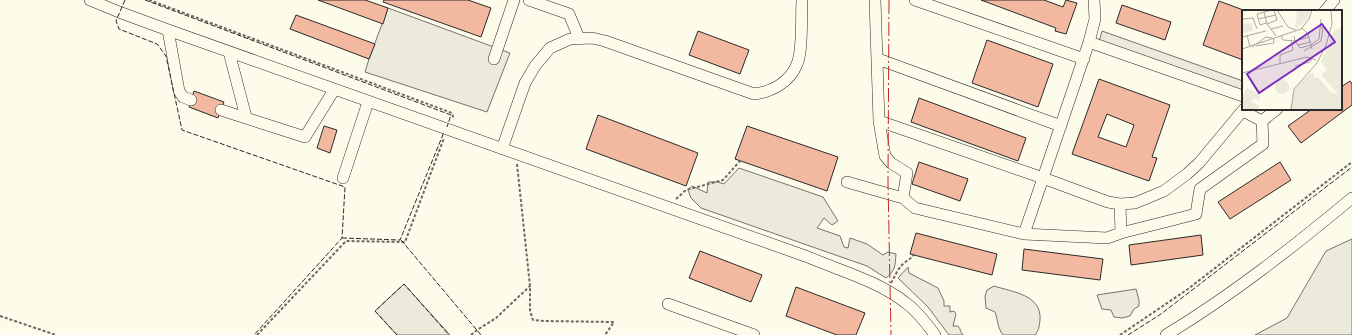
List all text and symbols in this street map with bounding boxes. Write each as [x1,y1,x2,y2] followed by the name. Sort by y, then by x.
[1242,10,1342,110] inset map

